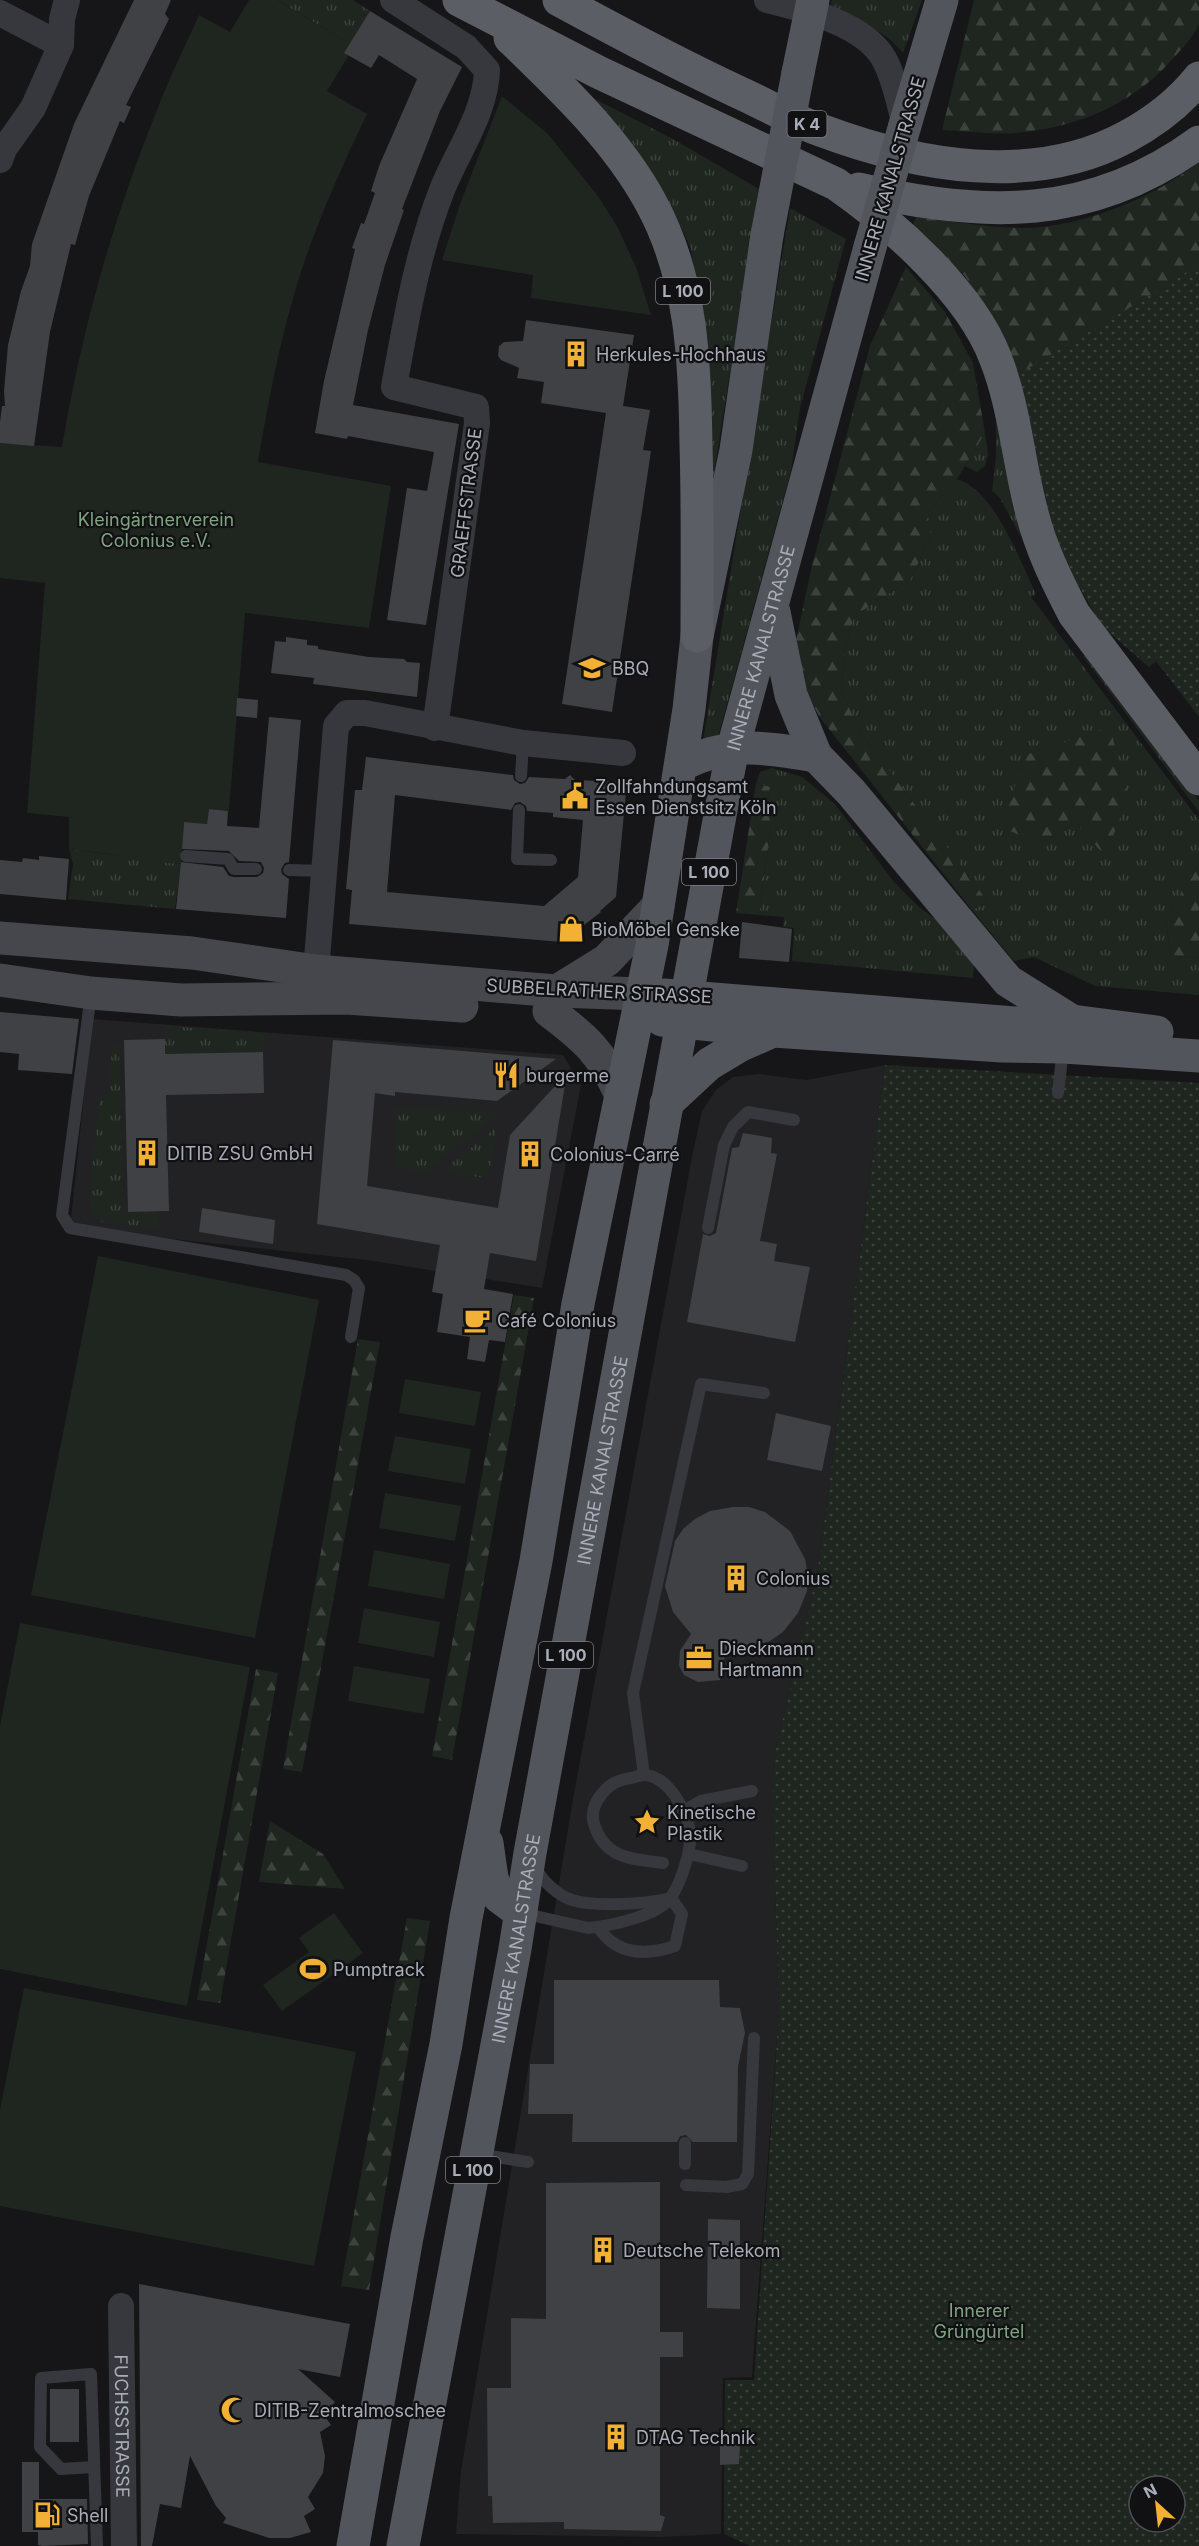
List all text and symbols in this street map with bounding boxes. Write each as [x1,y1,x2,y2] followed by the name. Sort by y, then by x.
[851,74,929,284] street label: INNERE KANALSTRASSE
[788,111,826,137] road number: K 4
[656,278,710,304] road number: L 100
[561,339,591,369] building icon: Herkules-Hochhaus
[596,344,766,365] place label: Herkules-Hochhaus
[446,427,486,579] street label: GRAEFFSTRASSE
[78,509,234,551] park label: Kleingärtnerverein Colonius e.V.
[722,543,799,753] street label: INNERE KANALSTRASSE
[577,653,607,683] school or university icon: BBQ
[612,658,649,679] place label: BBQ
[595,776,777,818] place label: Zollfahndungsamt Essen Dienstsitz Köln
[560,781,590,811] public building icon: Zollfahndungsamt Essen Dienstsitz Köln
[682,859,736,885] road number: L 100
[556,914,586,944] shop icon: BioMöbel Genske
[591,919,740,940] place label: BioMöbel Genske
[486,975,712,1007] street label: SUBBELRATHER STRASSE
[491,1060,521,1090] restaurant icon: burgerme
[526,1065,609,1086] place label: burgerme
[132,1138,162,1168] building icon: DITIB ZSU GmbH
[515,1139,545,1169] building icon: Colonius-Carré
[167,1143,313,1164] place label: DITIB ZSU GmbH
[550,1144,680,1165] place label: Colonius-Carré
[462,1305,492,1335] cafe icon: Café Colonius
[497,1310,616,1331] place label: Café Colonius
[573,1354,631,1566] street label: INNERE KANALSTRASSE
[721,1563,751,1593] building icon: Colonius
[756,1568,830,1589] place label: Colonius
[719,1638,814,1680] place label: Dieckmann Hartmann
[539,1642,593,1668] road number: L 100
[684,1643,714,1673] office icon: Dieckmann Hartmann
[667,1802,756,1844] place label: Kinetische Plastik
[632,1807,662,1837] place icon: Kinetische Plastik
[487,1832,544,2045] street label: INNERE KANALSTRASSE
[298,1954,328,1984] sports icon: Pumptrack
[333,1959,425,1980] place label: Pumptrack
[446,2157,500,2183] road number: L 100
[588,2235,618,2265] building icon: Deutsche Telekom
[623,2240,780,2261] place label: Deutsche Telekom
[934,2300,1024,2342] park label: Innerer Grüngürtel
[111,2354,134,2498] street label: FUCHSSTRASSE
[219,2395,249,2425] mosque icon: DITIB-Zentralmoschee
[254,2400,446,2421] place label: DITIB-Zentralmoschee
[601,2422,631,2452] building icon: DTAG Technik
[636,2427,755,2448] place label: DTAG Technik
[1127,2474,1187,2534] north arrow
[1140,2479,1160,2502] text: N
[32,2500,62,2530] fuel station icon: Shell
[67,2505,108,2526] place label: Shell

